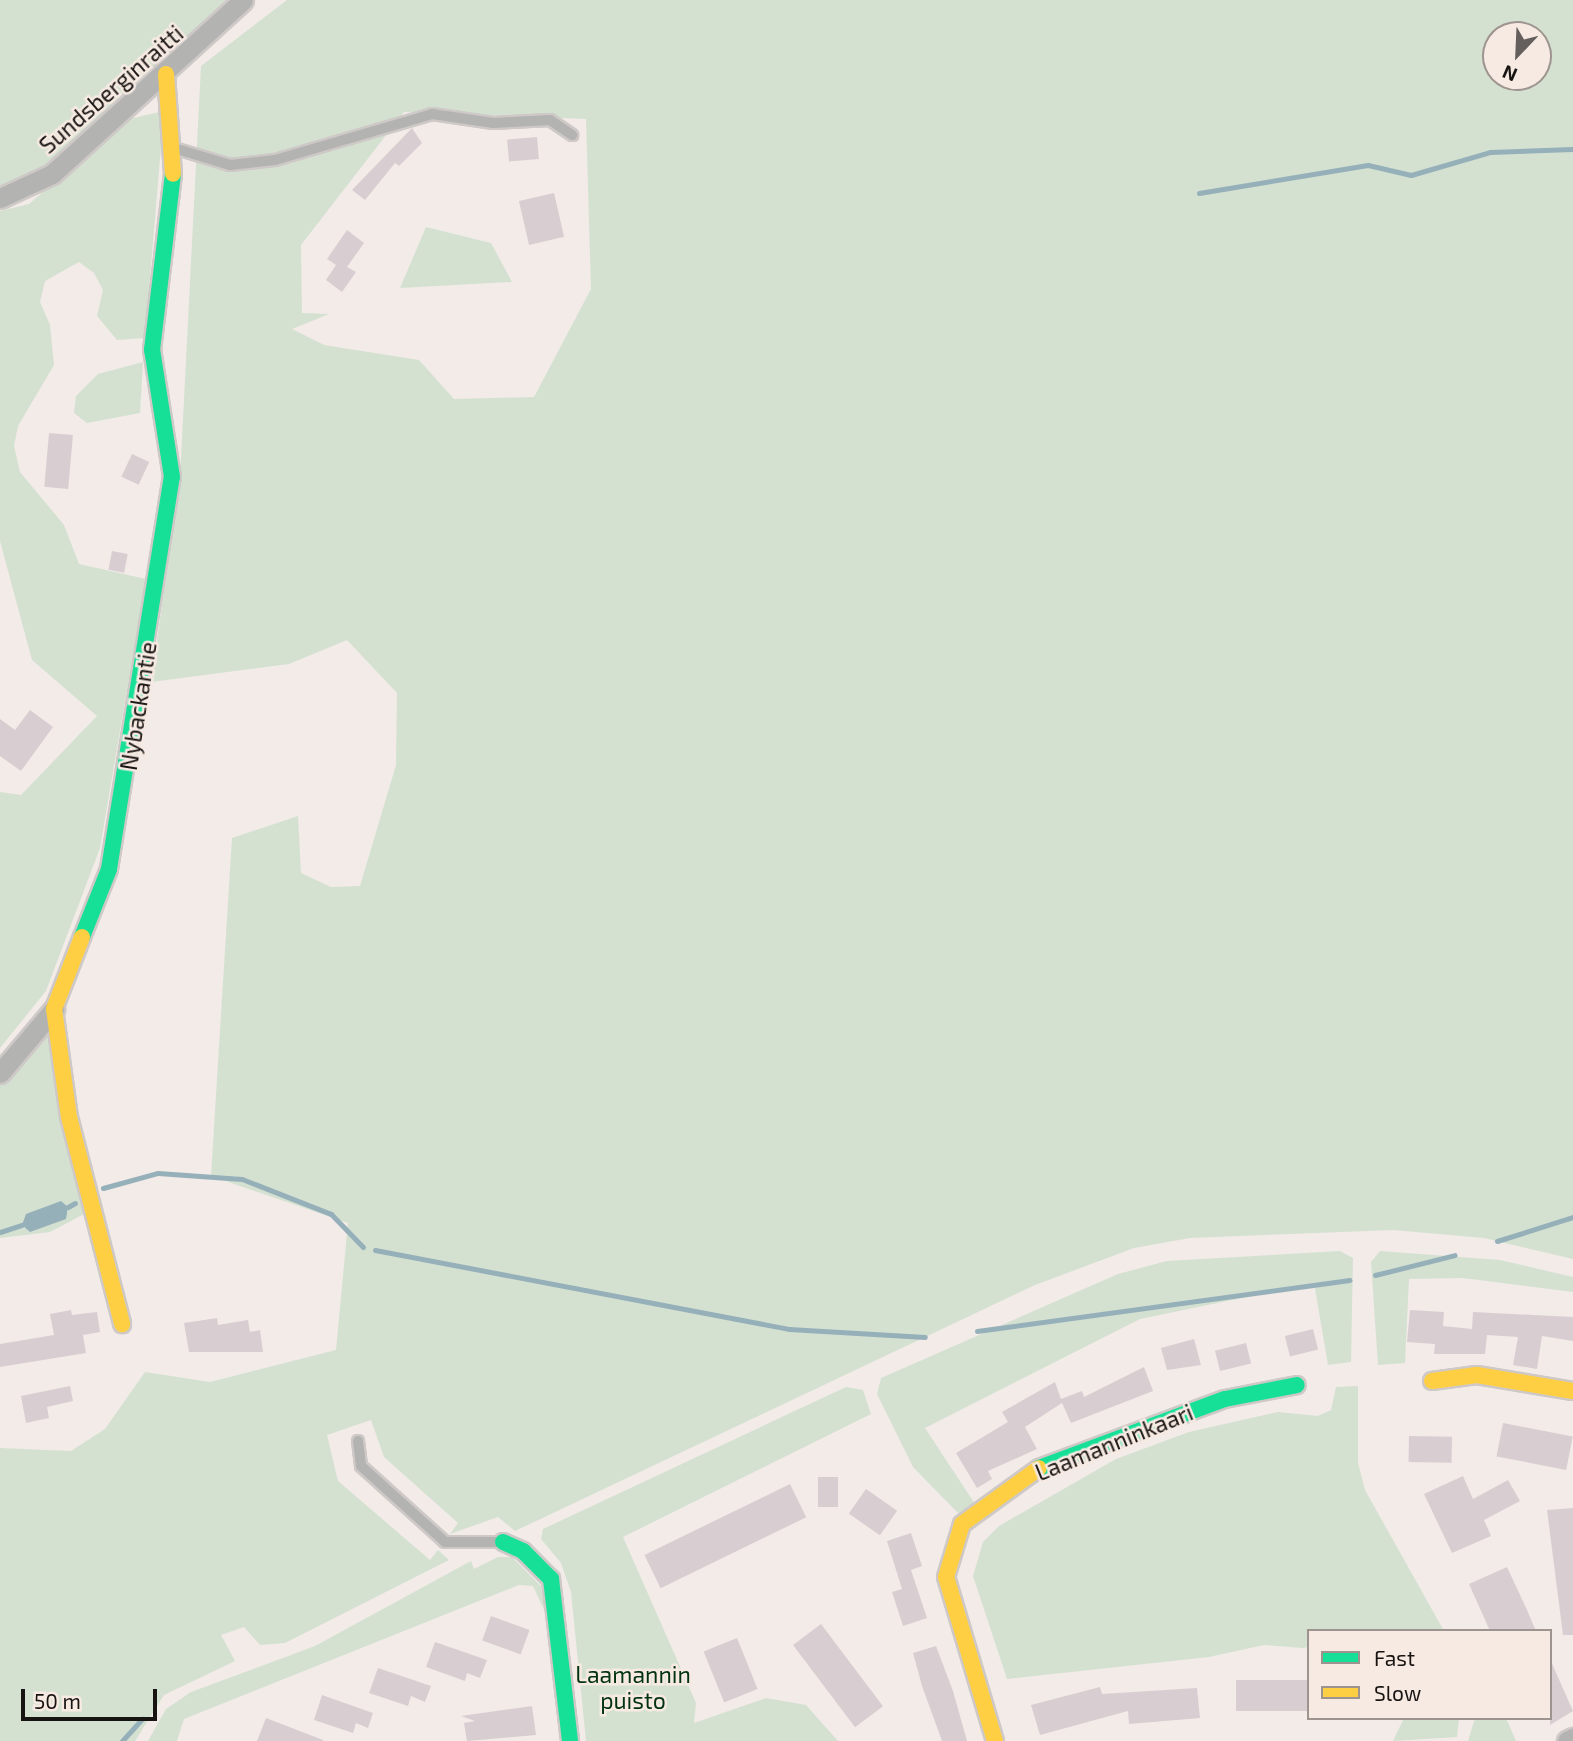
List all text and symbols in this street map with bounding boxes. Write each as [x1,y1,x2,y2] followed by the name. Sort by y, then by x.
[33,19,189,159] street label: Sundsberginraitti
[1482,21,1552,91] north arrow
[1499,61,1520,87] text: N
[114,640,162,772] street label: Nybackantie
[1031,1398,1197,1486] street label: Laamanninkaari
[1307,1629,1552,1720] legend
[1374,1645,1415,1670] text: Fast
[575,1660,691,1714] park label: Laamannin puisto
[24,1674,161,1718] scale bar
[1374,1680,1421,1705] text: Slow
[34,1688,81,1713] text: 50 m

